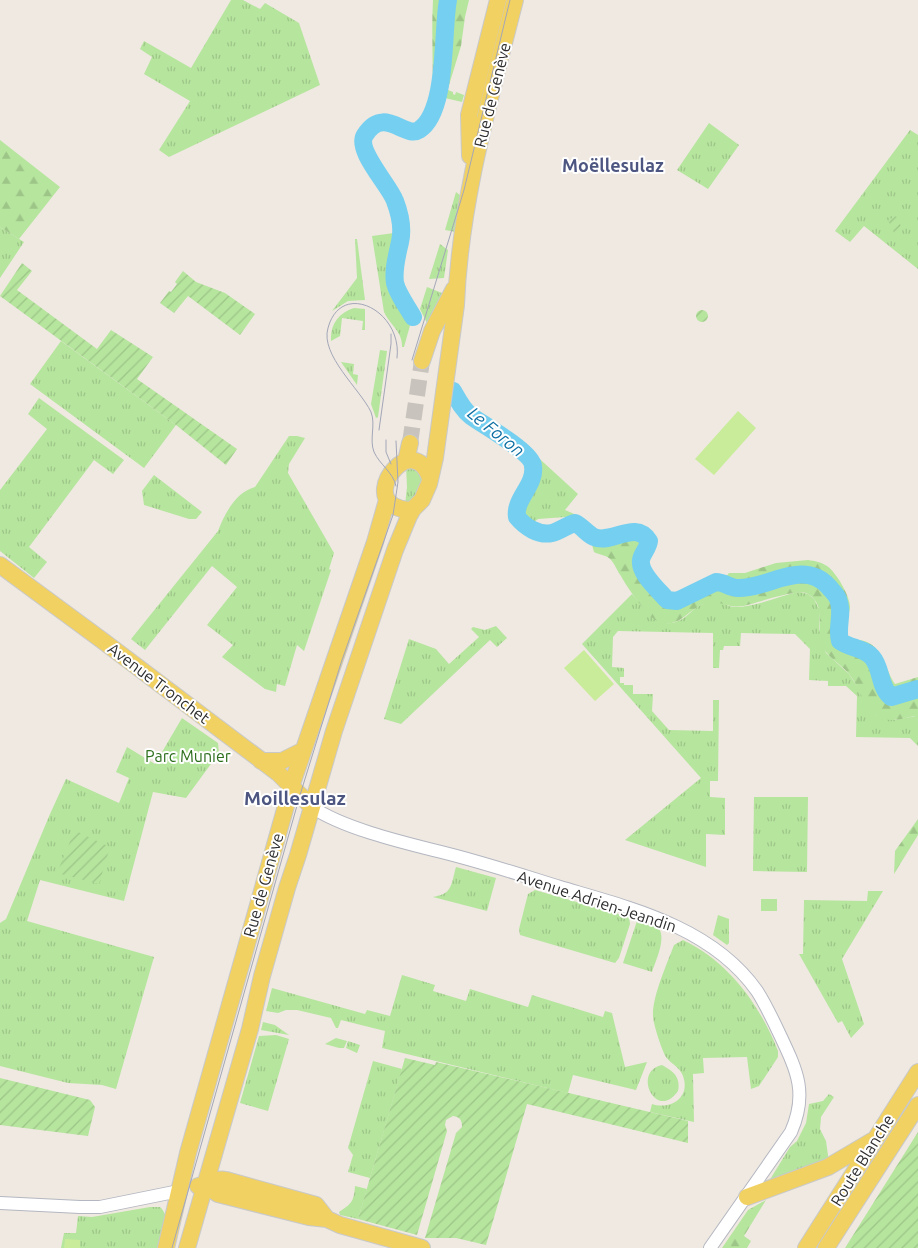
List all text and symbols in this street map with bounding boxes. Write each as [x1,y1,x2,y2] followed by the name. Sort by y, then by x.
[470,41,514,149] street label: Rue de Genève
[562,155,664,175] district label: Moëllesulaz
[464,402,529,460] water label: Le Foron
[105,639,214,727] street label: Avenue Tronchet
[145,747,231,765] park label: Parc Munier
[244,787,346,809] district label: Moillesulaz
[240,831,286,939] street label: Rue de Genève
[515,867,679,935] street label: Avenue Adrien-Jeandin
[827,1111,897,1209] street label: Route Blanche

